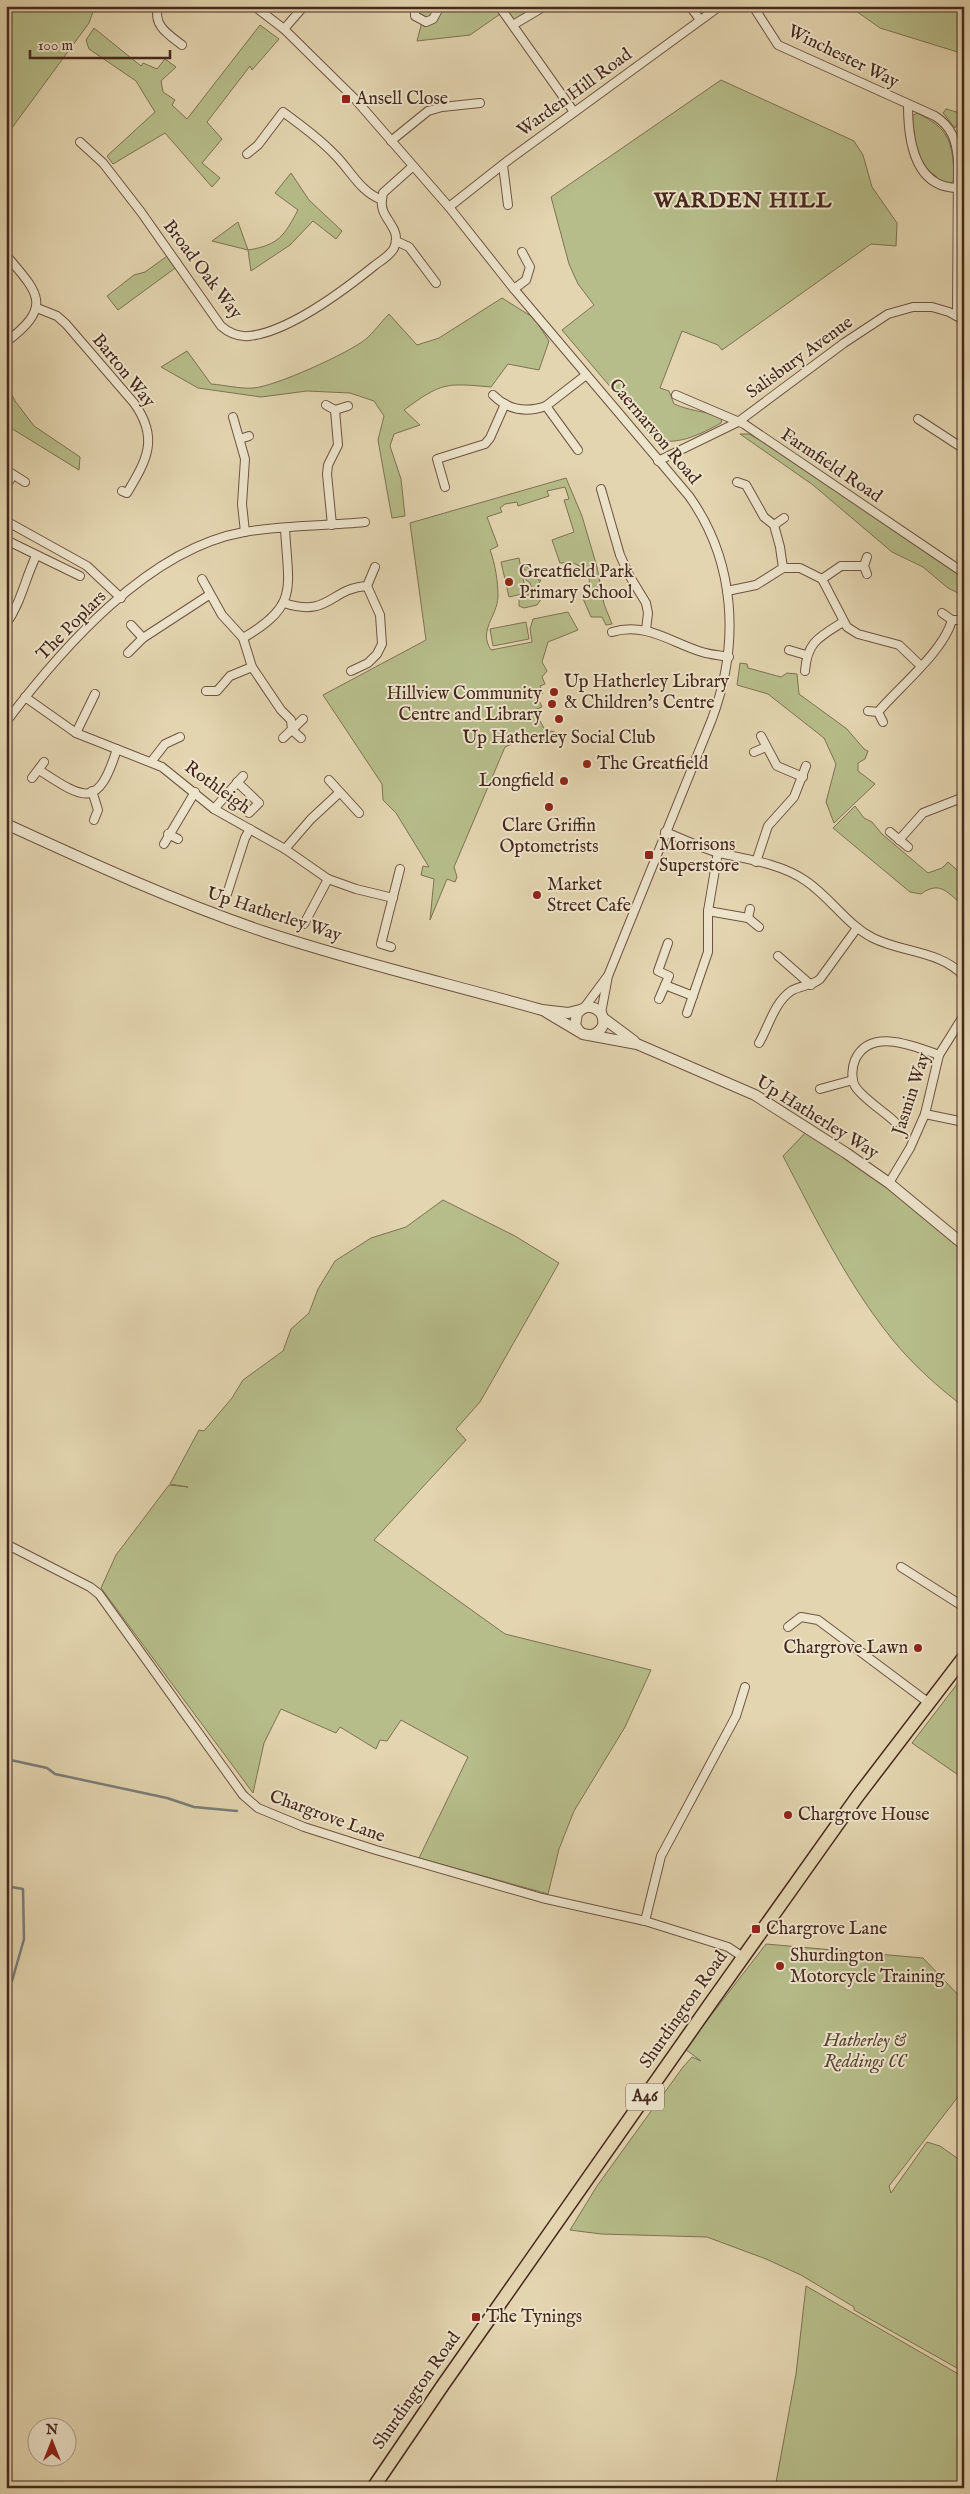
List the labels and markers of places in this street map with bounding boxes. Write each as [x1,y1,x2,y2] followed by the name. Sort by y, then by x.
[355,88,448,111] place label: Ansell Close
[340,93,352,105] marker: Ansell Close
[519,561,634,605] place label: Greatfield Park Primary School
[503,576,515,588] marker: Greatfield Park Primary School
[564,671,729,715] place label: Up Hatherley Library & Children's Centre
[386,683,542,727] place label: Hillview Community Centre and Library
[548,686,560,698] marker: Up Hatherley Library & Children's Centre
[546,698,558,710] marker: Hillview Community Centre and Library
[553,713,565,725] marker: Up Hatherley Social Club
[463,727,656,750] place label: Up Hatherley Social Club
[597,753,709,776] place label: The Greatfield
[581,758,593,770] marker: The Greatfield
[479,770,554,793] place label: Longfield
[558,775,570,787] marker: Longfield
[543,801,555,813] marker: Clare Griffin Optometrists
[499,815,599,859] place label: Clare Griffin Optometrists
[659,834,739,878] place label: Morrisons Superstore
[643,849,655,861] marker: Morrisons Superstore
[547,874,631,918] place label: Market Street Cafe
[531,889,543,901] marker: Market Street Cafe
[783,1637,908,1660] place label: Chargrove Lawn
[912,1642,924,1654] marker: Chargrove Lawn
[798,1804,930,1827] place label: Chargrove House
[782,1809,794,1821] marker: Chargrove House
[766,1918,887,1941] place label: Chargrove Lane
[750,1923,762,1935] marker: Chargrove Lane
[790,1945,945,1989] place label: Shurdington Motorcycle Training
[774,1960,786,1972] marker: Shurdington Motorcycle Training
[486,2306,582,2329] place label: The Tynings
[470,2311,482,2323] marker: The Tynings

